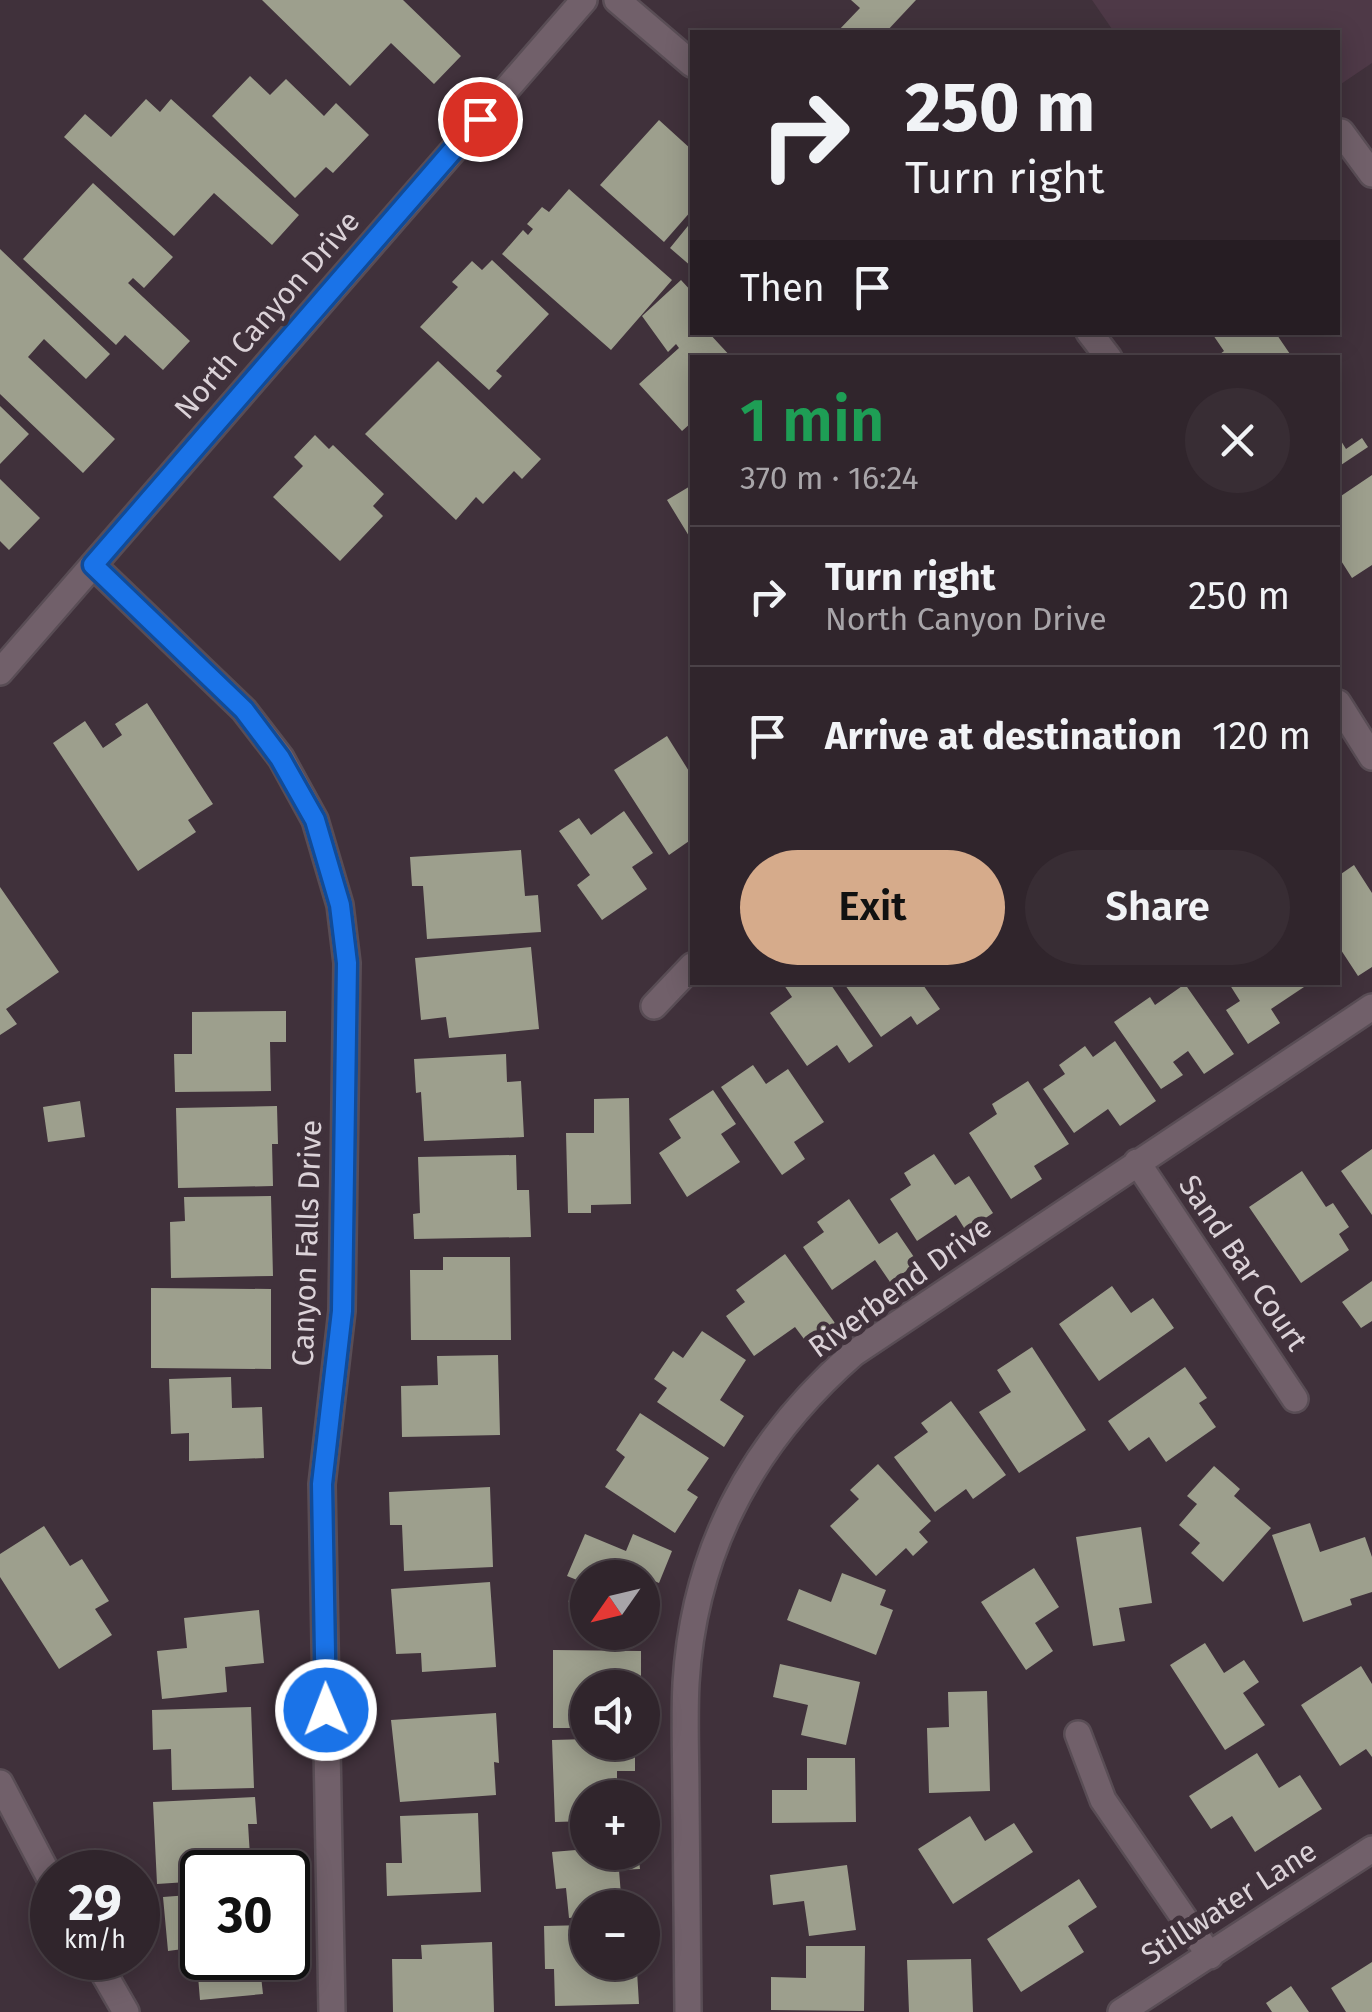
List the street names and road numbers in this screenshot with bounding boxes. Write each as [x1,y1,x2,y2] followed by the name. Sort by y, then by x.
[167,203,367,427] street label: North Canyon Drive
[285,1119,329,1367] street label: Canyon Falls Drive
[1171,1168,1315,1358] street label: Sand Bar Court
[802,1209,998,1365] street label: Riverbend Drive
[1135,1833,1323,1973] street label: Stillwater Lane

